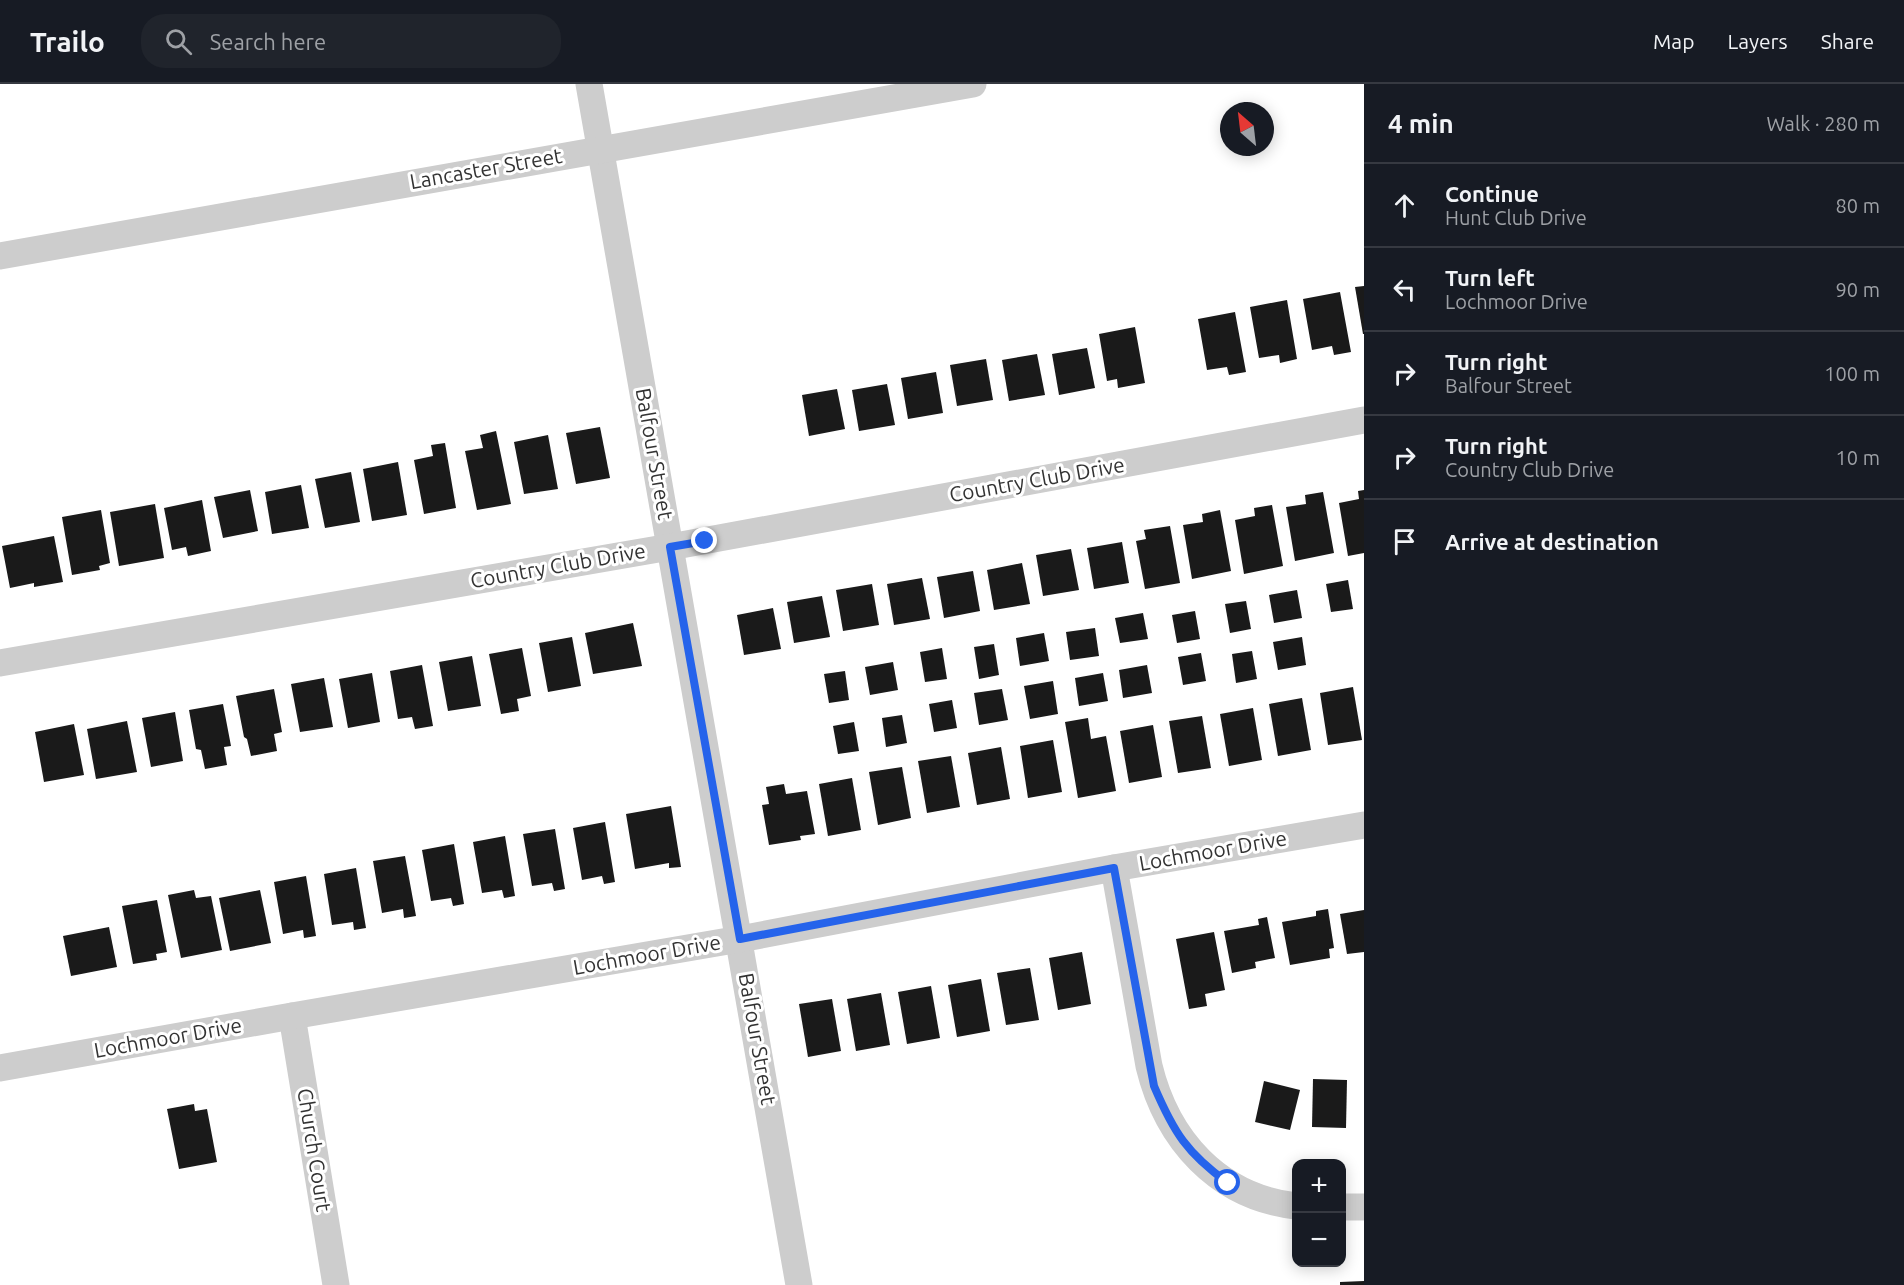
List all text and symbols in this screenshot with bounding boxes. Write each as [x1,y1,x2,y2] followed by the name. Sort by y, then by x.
[141,14,561,68] search box
[162,25,195,58] icon: search
[30,26,105,57] text: Trailo
[210,29,326,54] text: Search here
[1653,29,1694,53] text: Map
[1727,29,1788,53] text: Layers
[1821,29,1874,53] text: Share
[1220,102,1274,156] north arrow
[1388,109,1454,138] text: 4 min
[1767,112,1880,135] text: Walk · 280 m
[408,143,564,193] street label: Lancaster Street
[1445,181,1539,206] text: Continue
[1388,189,1421,222] icon: ahead
[1836,194,1880,217] text: 80 m
[1445,206,1587,229] text: Hunt Club Drive
[1445,265,1535,290] text: Turn left
[1388,273,1421,306] icon: left
[1836,278,1880,301] text: 90 m
[1445,290,1588,313] text: Lochmoor Drive
[1445,349,1547,374] text: Turn right
[1388,357,1421,390] icon: right
[1824,362,1880,385] text: 100 m
[1445,374,1572,397] text: Balfour Street
[632,386,678,522] street label: Balfour Street
[1445,433,1547,458] text: Turn right
[1388,441,1421,474] icon: right
[1836,446,1880,469] text: 10 m
[947,452,1126,506] street label: Country Club Drive
[1445,458,1614,481] text: Country Club Drive
[1388,525,1421,558] icon: arrive
[691,527,717,553] route end
[1445,529,1659,554] text: Arrive at destination
[468,538,647,592] street label: Country Club Drive
[1137,825,1289,875] street label: Lochmoor Drive
[571,929,723,979] street label: Lochmoor Drive
[735,971,781,1107] street label: Balfour Street
[92,1012,244,1062] street label: Lochmoor Drive
[293,1086,337,1213] street label: Church Court
[1292,1159,1346,1267] map controls
[1292,1159,1346,1213] button: +
[1214,1169,1240,1195] route start
[1292,1213,1346,1267] button: −

